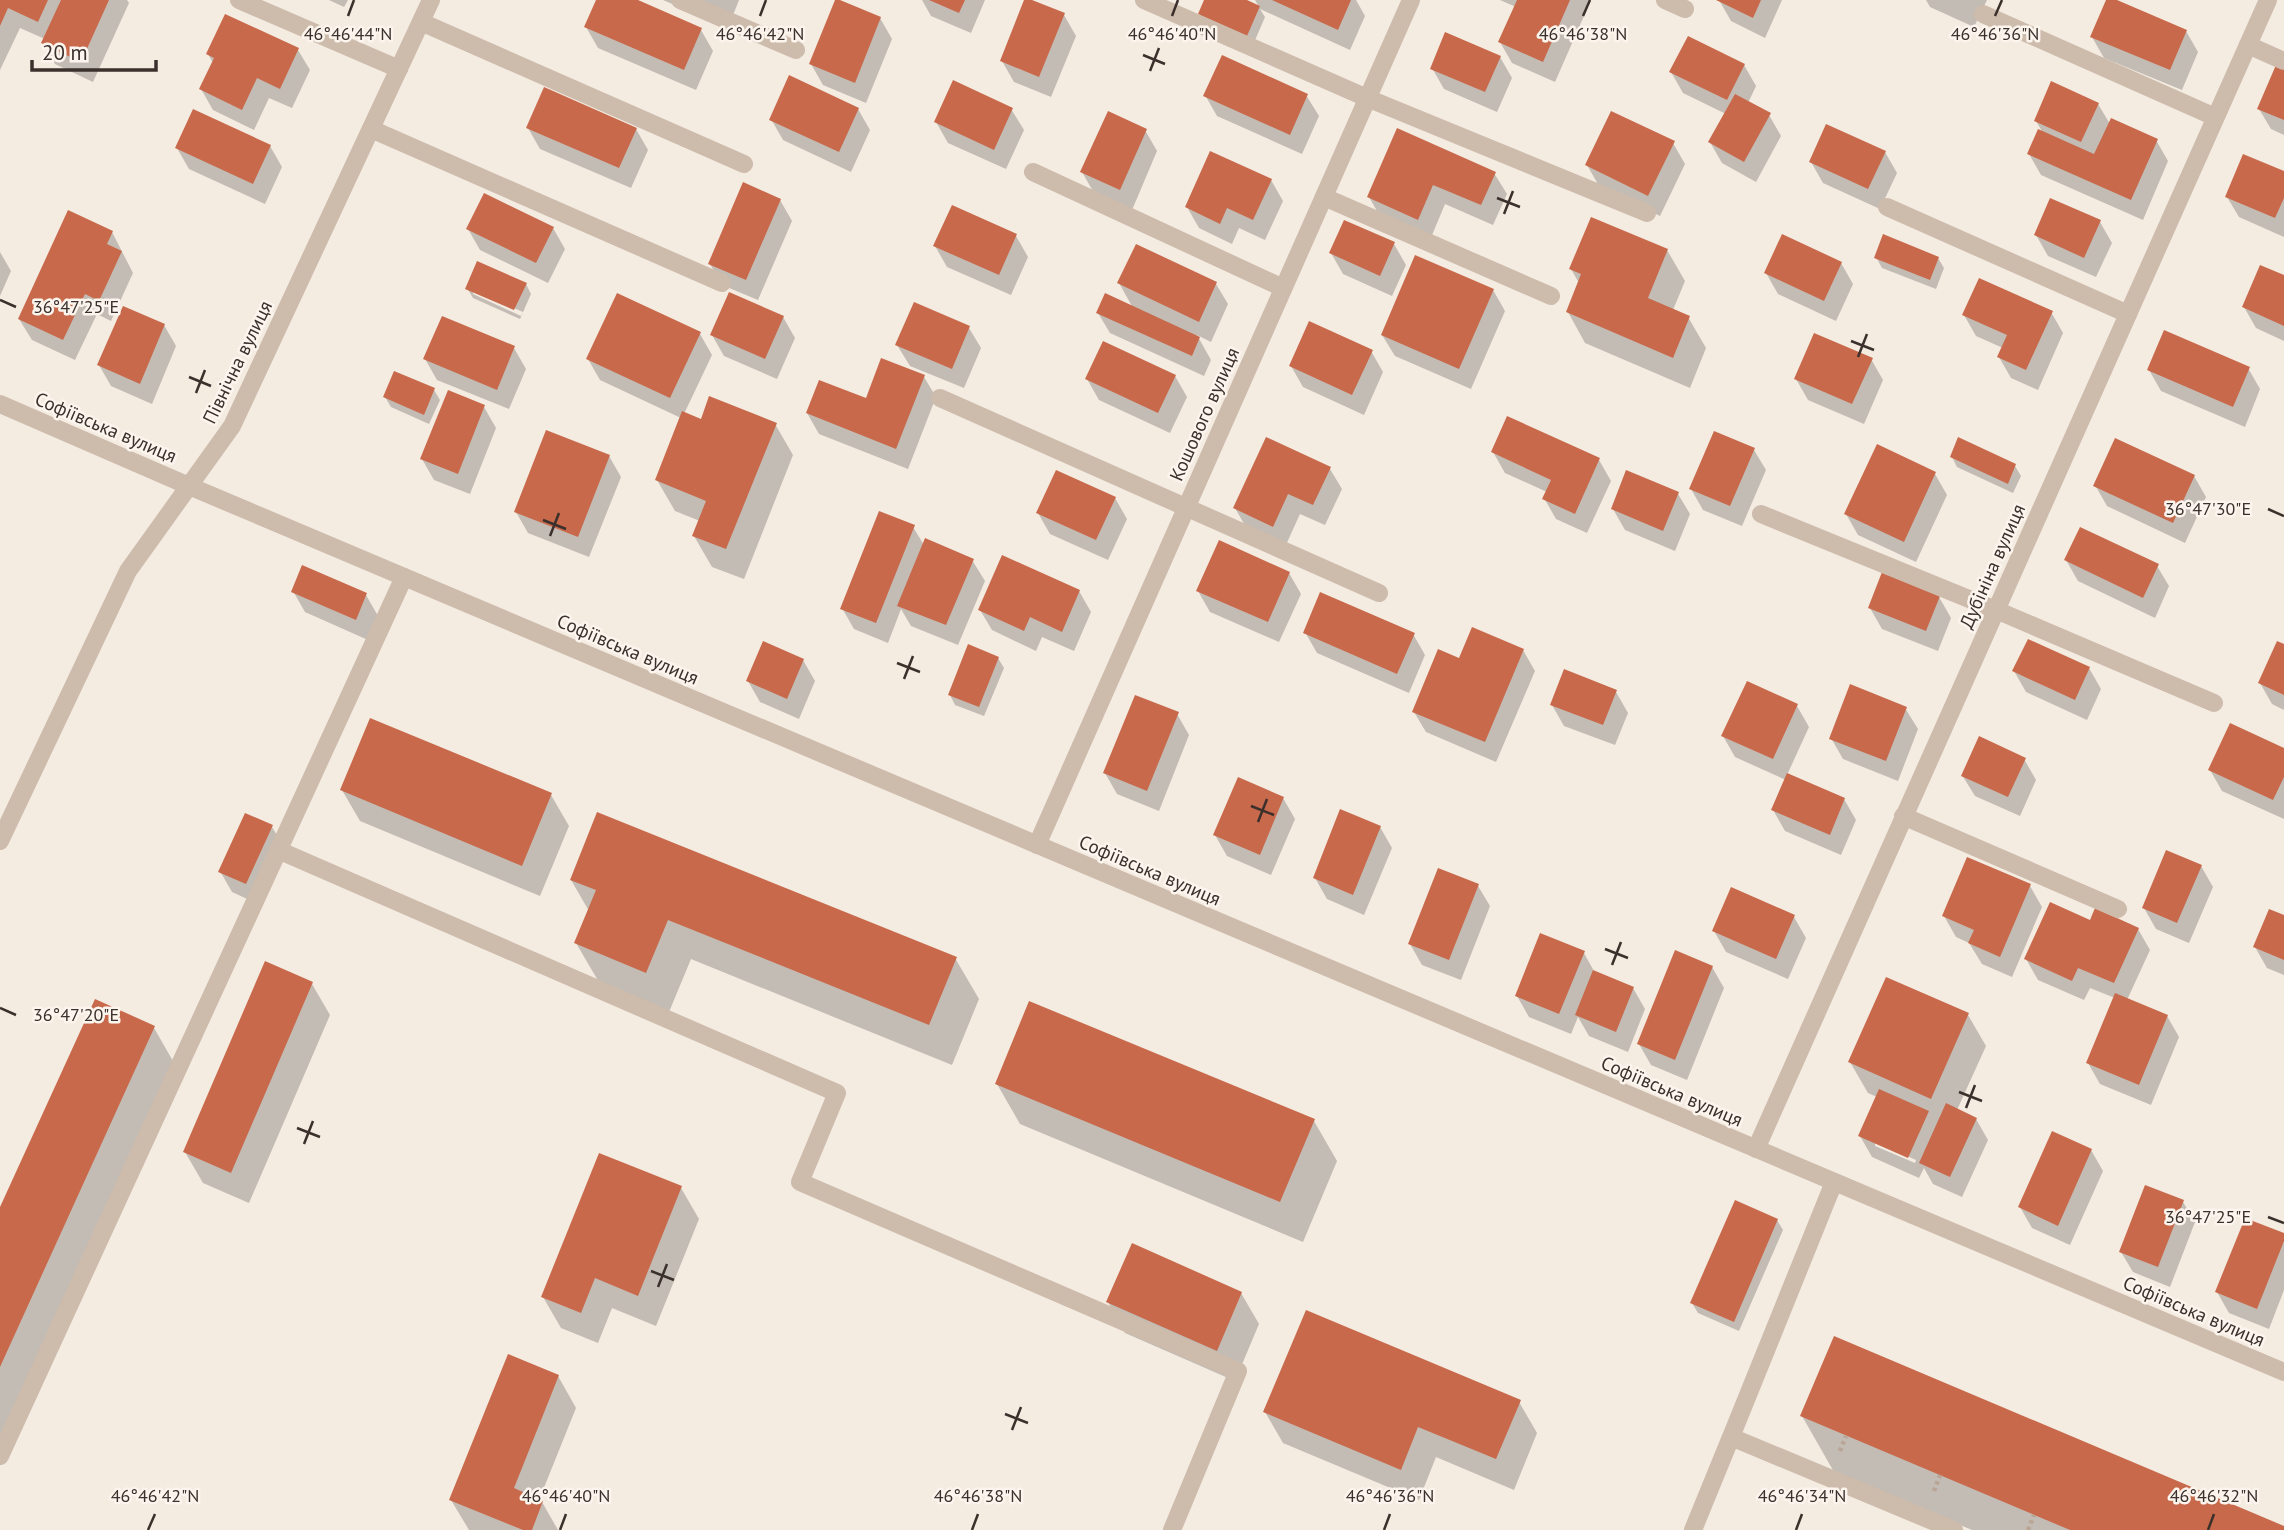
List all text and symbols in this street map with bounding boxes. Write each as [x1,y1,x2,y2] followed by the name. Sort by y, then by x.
[304,22,392,45] text: 46°46'44"N
[716,22,804,45] text: 46°46'42"N
[1128,22,1216,45] text: 46°46'40"N
[1539,22,1627,45] text: 46°46'38"N
[1951,22,2039,45] text: 46°46'36"N
[32,28,156,72] scale bar
[42,39,88,66] text: 20 m
[33,295,119,318] text: 36°47'25"E
[197,297,277,427] street label: Північна вулиця
[1164,343,1244,485] street label: Кошового вулиця
[32,386,180,468] street label: Софіївська вулиця
[2165,497,2251,520] text: 36°47'30"E
[1954,500,2030,632] street label: Дубініна вулиця
[554,608,702,690] street label: Софіївська вулиця
[1076,829,1224,911] street label: Софіївська вулиця
[33,1003,119,1026] text: 36°47'20"E
[1598,1050,1746,1132] street label: Софіївська вулиця
[2165,1205,2251,1228] text: 36°47'25"E
[2120,1270,2268,1352] street label: Софіївська вулиця
[111,1484,199,1507] text: 46°46'42"N
[522,1484,610,1507] text: 46°46'40"N
[934,1484,1022,1507] text: 46°46'38"N
[1346,1484,1434,1507] text: 46°46'36"N
[1758,1484,1846,1507] text: 46°46'34"N
[2170,1484,2258,1507] text: 46°46'32"N

